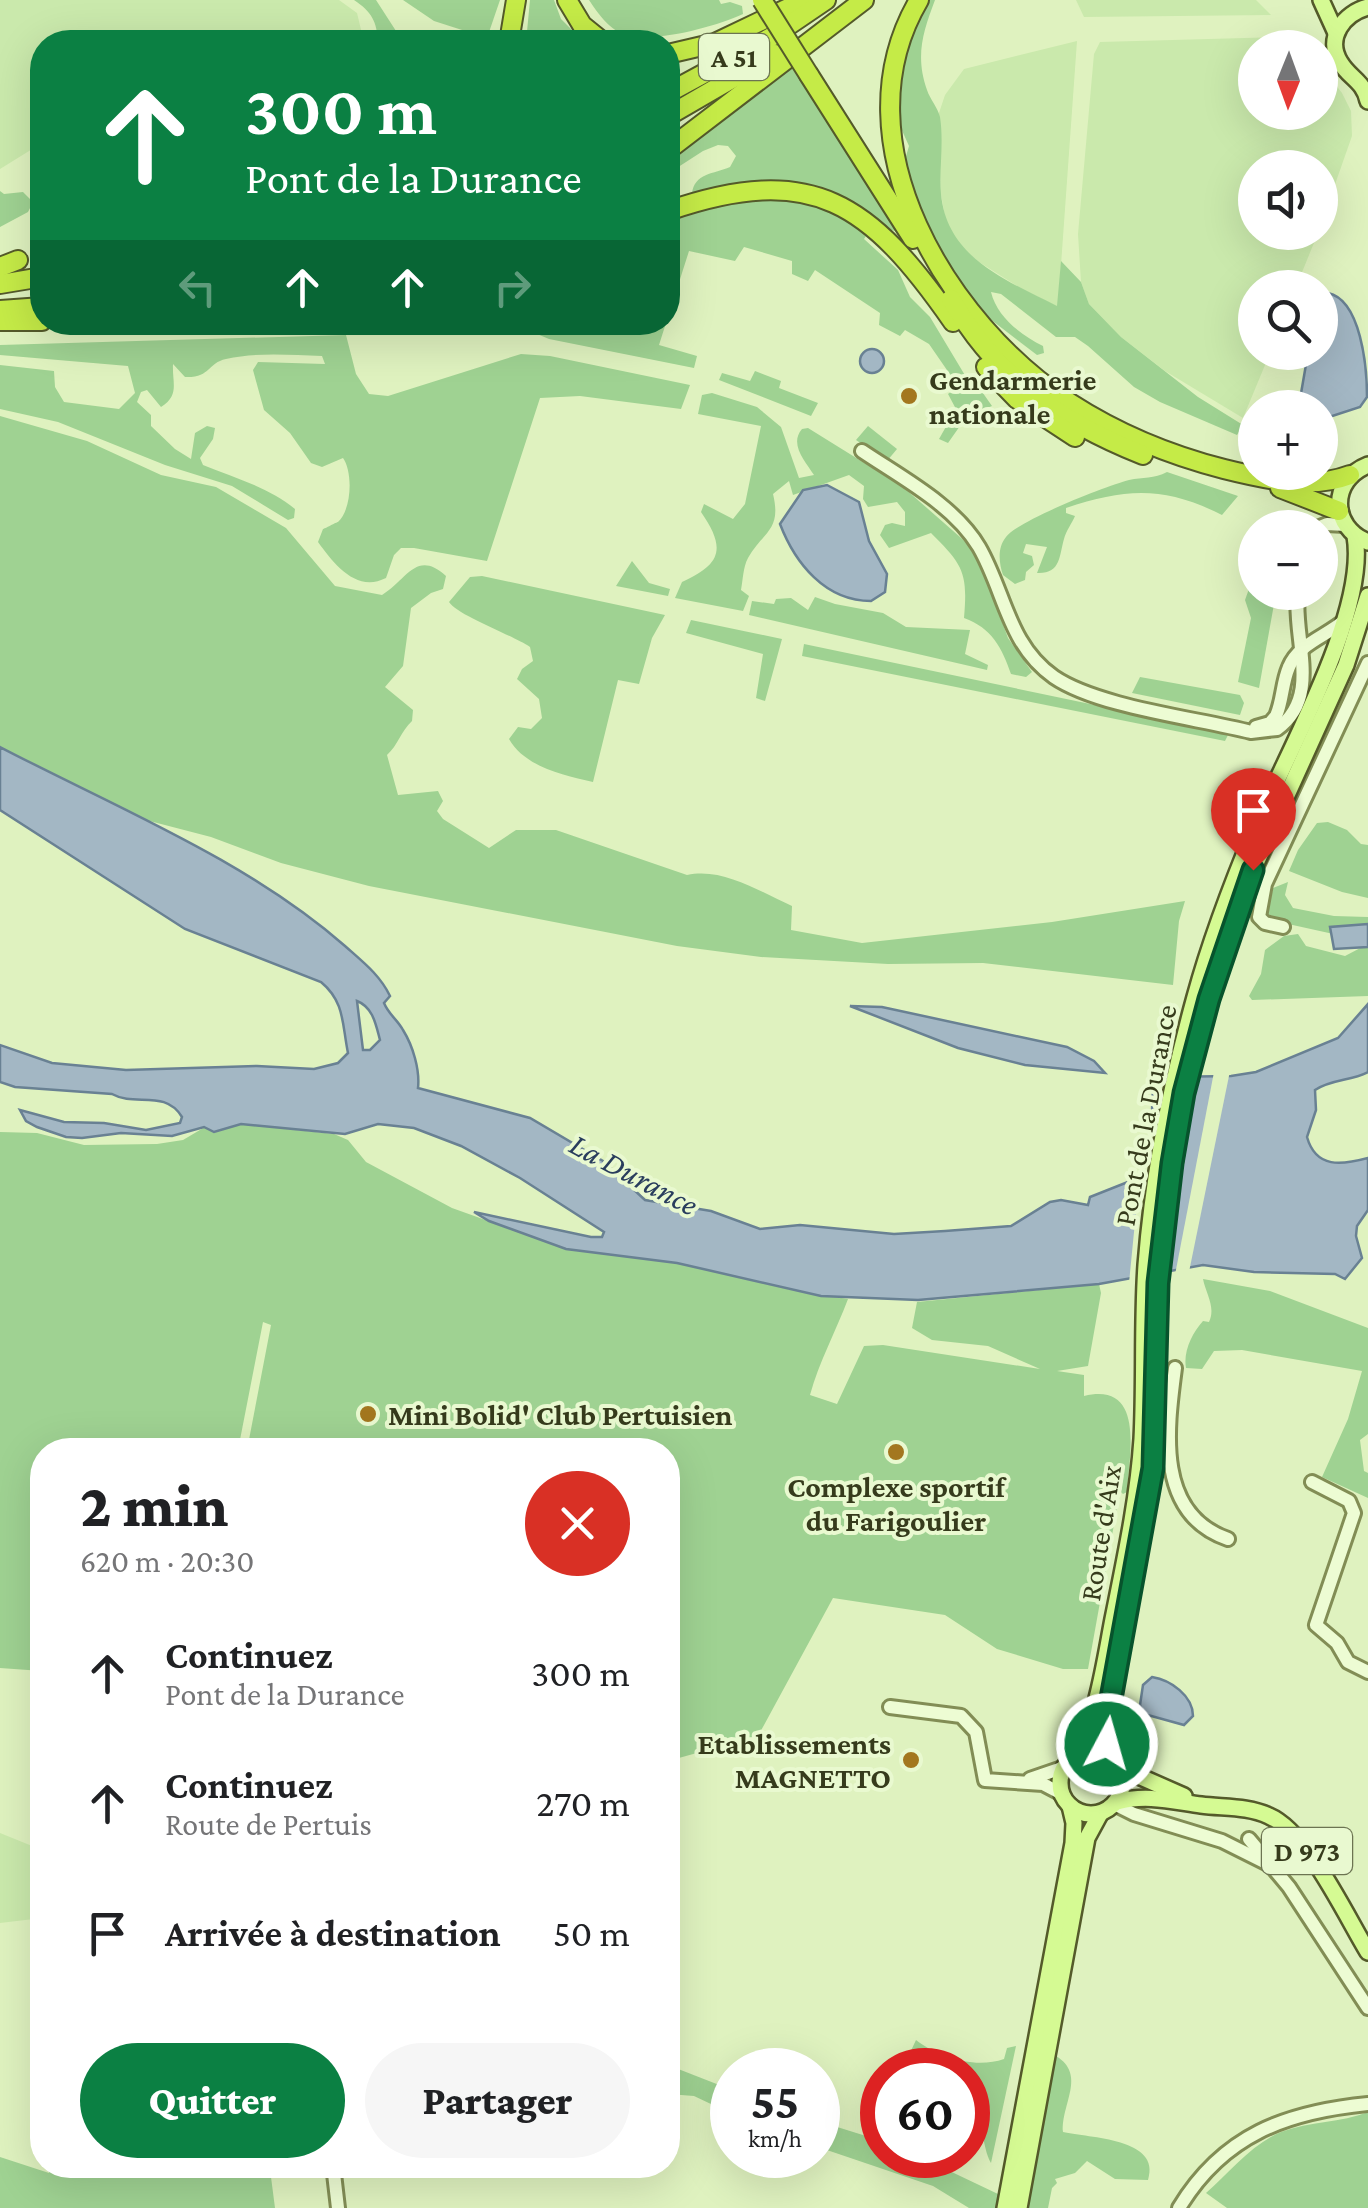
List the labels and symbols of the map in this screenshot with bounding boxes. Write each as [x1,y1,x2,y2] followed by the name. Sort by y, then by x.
[1238,30,1338,130] north arrow
[699,34,769,80] road number: A 51
[929,363,1097,430] place label: Gendarmerie nationale
[898,385,920,407] marker: Gendarmerie nationale
[1211,768,1296,871] pin
[1107,1002,1183,1228] street label: Pont de la Durance
[564,1125,704,1223] water label: La Durance
[388,1398,732,1431] place label: Mini Bolid' Club Pertuisien
[357,1403,379,1425] marker: Mini Bolid' Club Pertuisien
[885,1441,907,1463] marker: Complexe sportif du Farigoulier
[1073,1463,1127,1603] street label: Route d'Aix
[787,1470,1007,1537] place label: Complexe sportif du Farigoulier
[1055,1692,1159,1796] position arrow
[698,1727,891,1794] place label: Etablissements MAGNETTO
[900,1749,922,1771] marker: Etablissements MAGNETTO
[1262,1828,1352,1874] road number: D 973
[860,2048,990,2178] speed limit sign: 60

